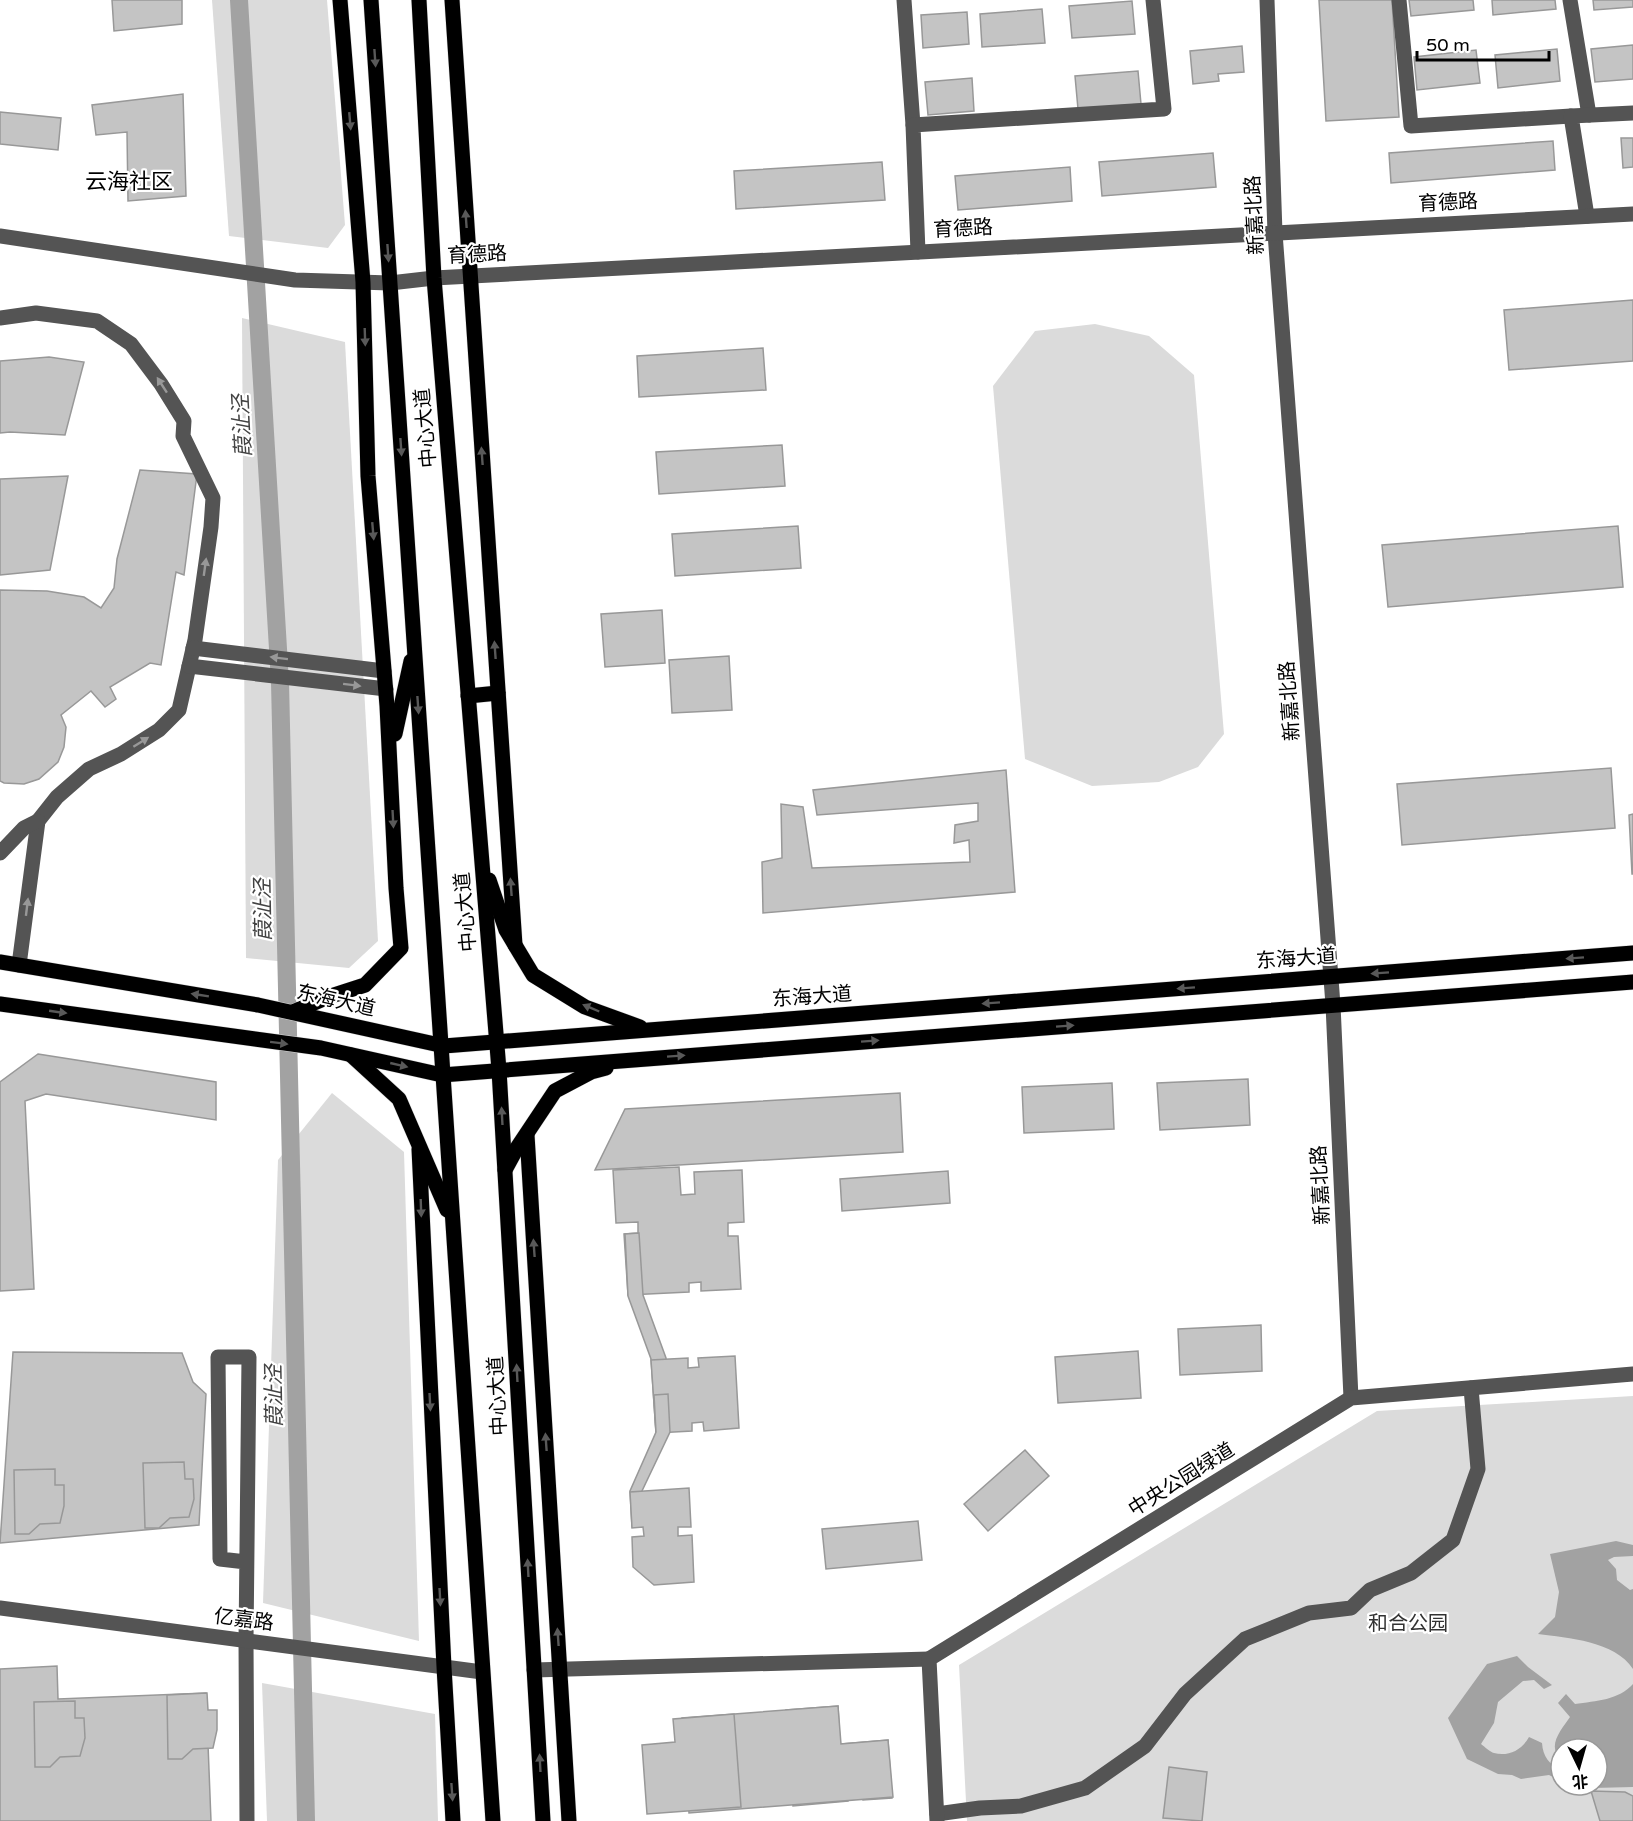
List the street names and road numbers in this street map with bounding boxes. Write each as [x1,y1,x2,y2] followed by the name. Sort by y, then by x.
[1241,174,1269,256] street label: 新嘉北路
[1417,189,1479,217] street label: 育德路
[932,215,994,243] street label: 育德路
[446,241,508,269] street label: 育德路
[411,387,441,469] street label: 中心大道
[1275,660,1305,742] street label: 新嘉北路
[451,871,481,953] street label: 中心大道
[1255,944,1337,974] street label: 东海大道
[294,980,377,1022] street label: 东海大道
[771,982,853,1012] street label: 东海大道
[1307,1144,1335,1226] street label: 新嘉北路
[484,1355,512,1437] street label: 中心大道
[1124,1438,1239,1522] street label: 中央公园绿道
[213,1604,275,1636] street label: 亿嘉路

